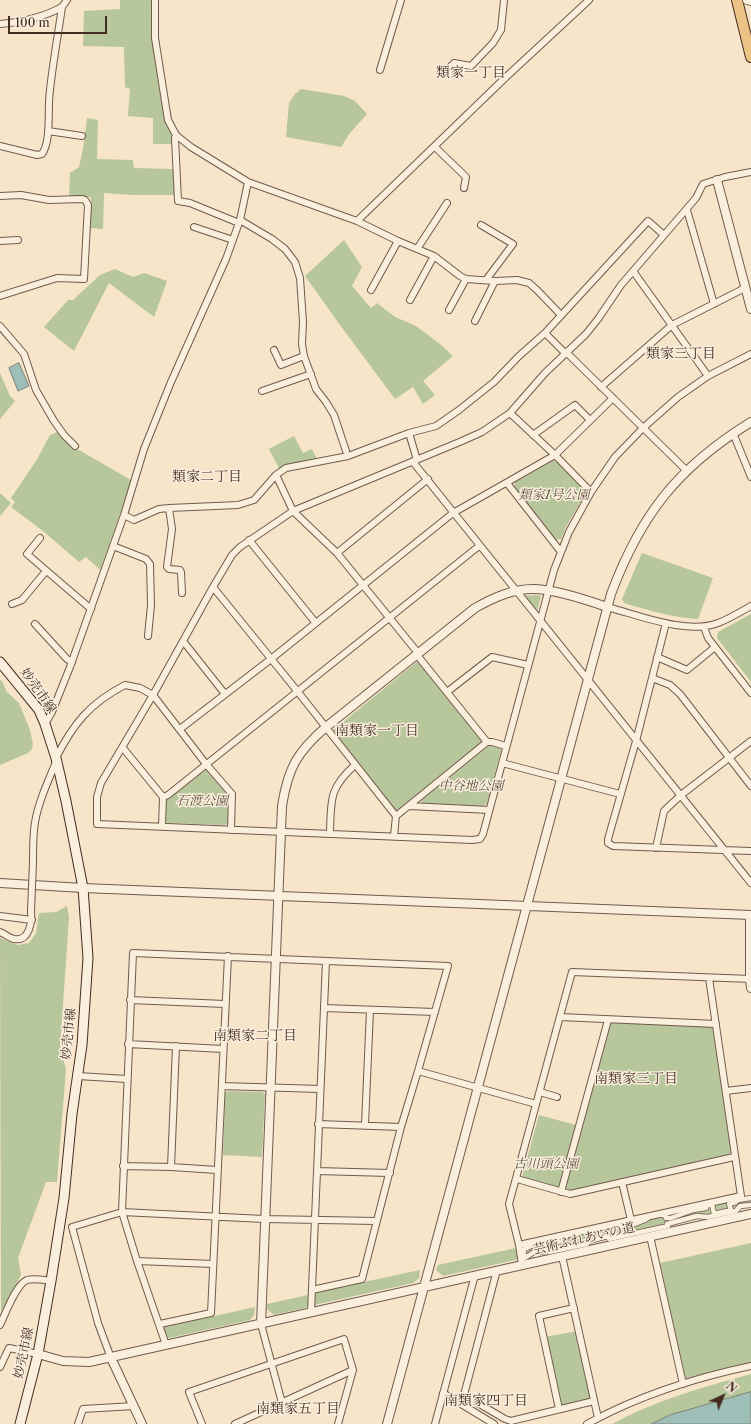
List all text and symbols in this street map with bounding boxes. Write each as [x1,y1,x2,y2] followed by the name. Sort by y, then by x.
[10,8,109,34] scale bar
[15,15,50,30] text: 100 m
[436,65,506,81] district label: 類家一丁目
[646,346,716,362] district label: 類家三丁目
[172,469,242,485] district label: 類家二丁目
[519,487,589,503] park label: 類家1号公園
[17,665,59,717] street label: 妙売市線
[335,723,419,739] district label: 南類家一丁目
[439,778,503,794] park label: 中谷地公園
[176,793,228,809] park label: 石渡公園
[59,1007,79,1061] street label: 妙売市線
[213,1028,297,1044] district label: 南類家二丁目
[594,1071,678,1087] district label: 南類家三丁目
[514,1156,578,1172] park label: 古川頭公園
[532,1220,636,1258] street label: 芸術ふれあいの道
[11,1326,37,1380] street label: 妙売市線
[703,1376,743,1416] north arrow
[723,1379,740,1396] text: N
[444,1393,528,1409] district label: 南類家四丁目
[256,1401,340,1417] district label: 南類家五丁目

